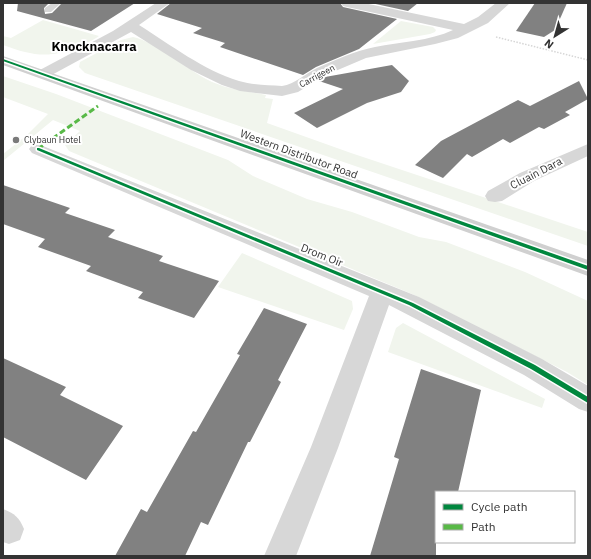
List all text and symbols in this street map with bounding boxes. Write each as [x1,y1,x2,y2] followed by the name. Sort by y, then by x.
[535,16,575,56] north arrow
[542,36,556,52] text: N
[51,38,137,55] district label: Knocknacarra
[297,62,337,90] street label: Carrigeen
[238,126,360,182] street label: Western Distributor Road
[24,134,81,145] place label: Clybaun Hotel
[11,135,21,145] marker: Clybaun Hotel
[508,154,565,192] street label: Cluain Dara
[299,240,345,270] street label: Drom Oir
[435,491,575,543] legend
[471,499,528,514] text: Cycle path
[471,519,496,534] text: Path

